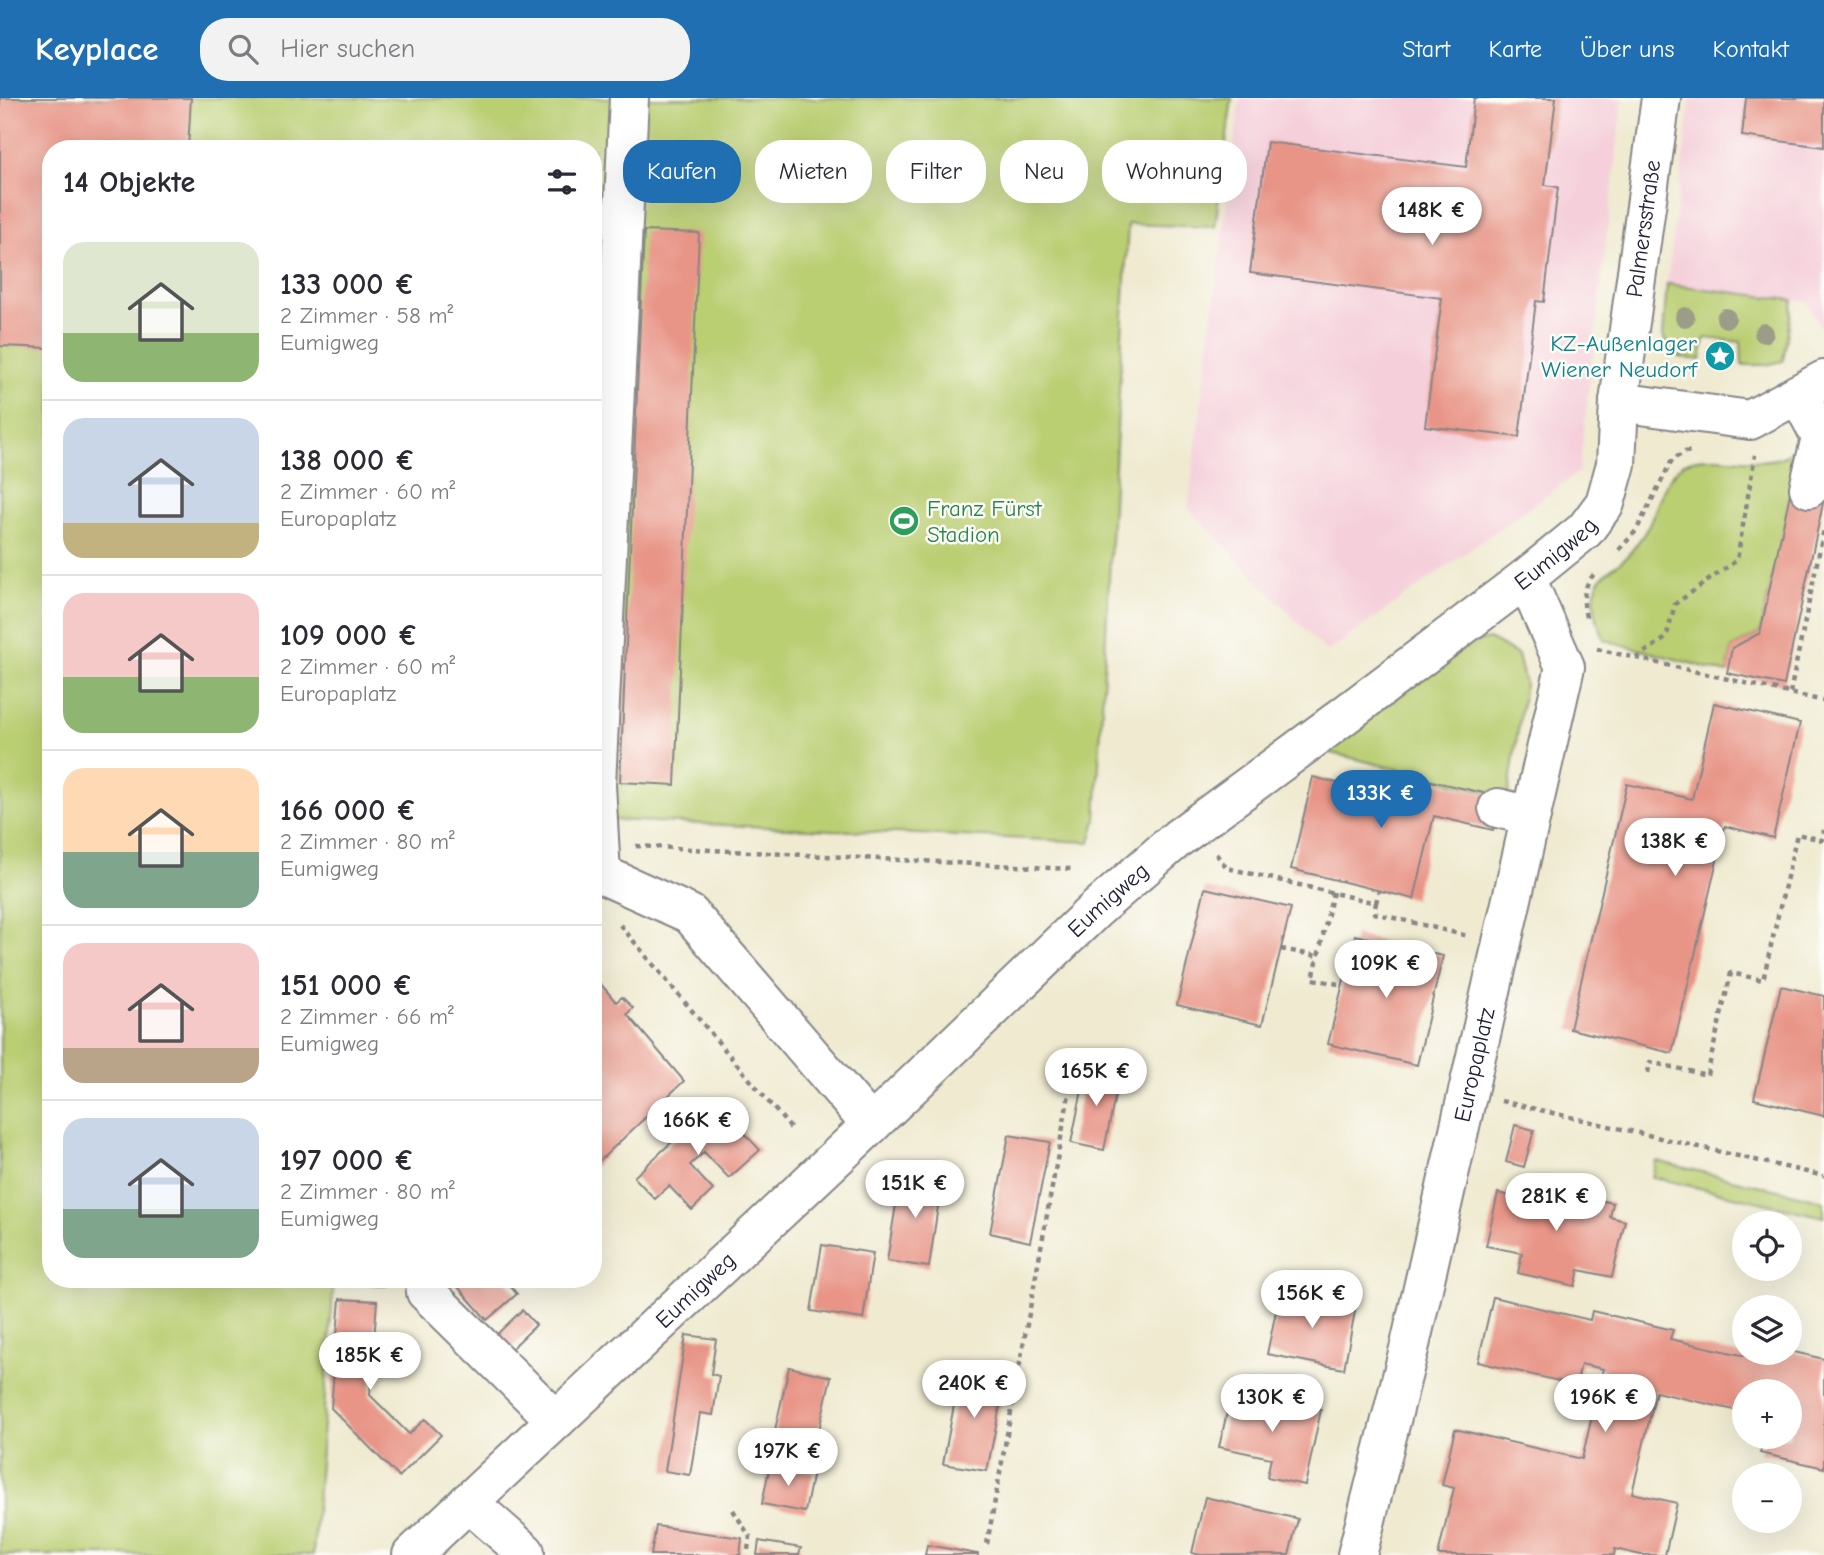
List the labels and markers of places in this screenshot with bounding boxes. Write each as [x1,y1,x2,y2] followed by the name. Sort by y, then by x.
[1375,188,1489,247] pin: 148K €
[1541,330,1699,383] place label: KZ-Außenlager Wiener Neudorf
[1703,339,1737,373] place icon: KZ-Außenlager Wiener Neudorf
[927,495,1043,548] place label: Franz Fürst Stadion
[887,504,921,538] sports icon: Franz Fürst Stadion
[1324,770,1438,830] pin: 133K €
[1618,818,1732,878] pin: 138K €
[1329,940,1443,1000] pin: 109K €
[1039,1048,1153,1108] pin: 165K €
[641,1098,755,1157] pin: 166K €
[858,1160,972,1220] pin: 151K €
[1499,1174,1613,1233] pin: 281K €
[1255,1270,1369,1330] pin: 156K €
[313,1332,427,1392] pin: 185K €
[917,1360,1031,1420] pin: 240K €
[1215,1374,1329,1434] pin: 130K €
[1548,1374,1662,1434] pin: 196K €
[731,1428,845,1488] pin: 197K €

